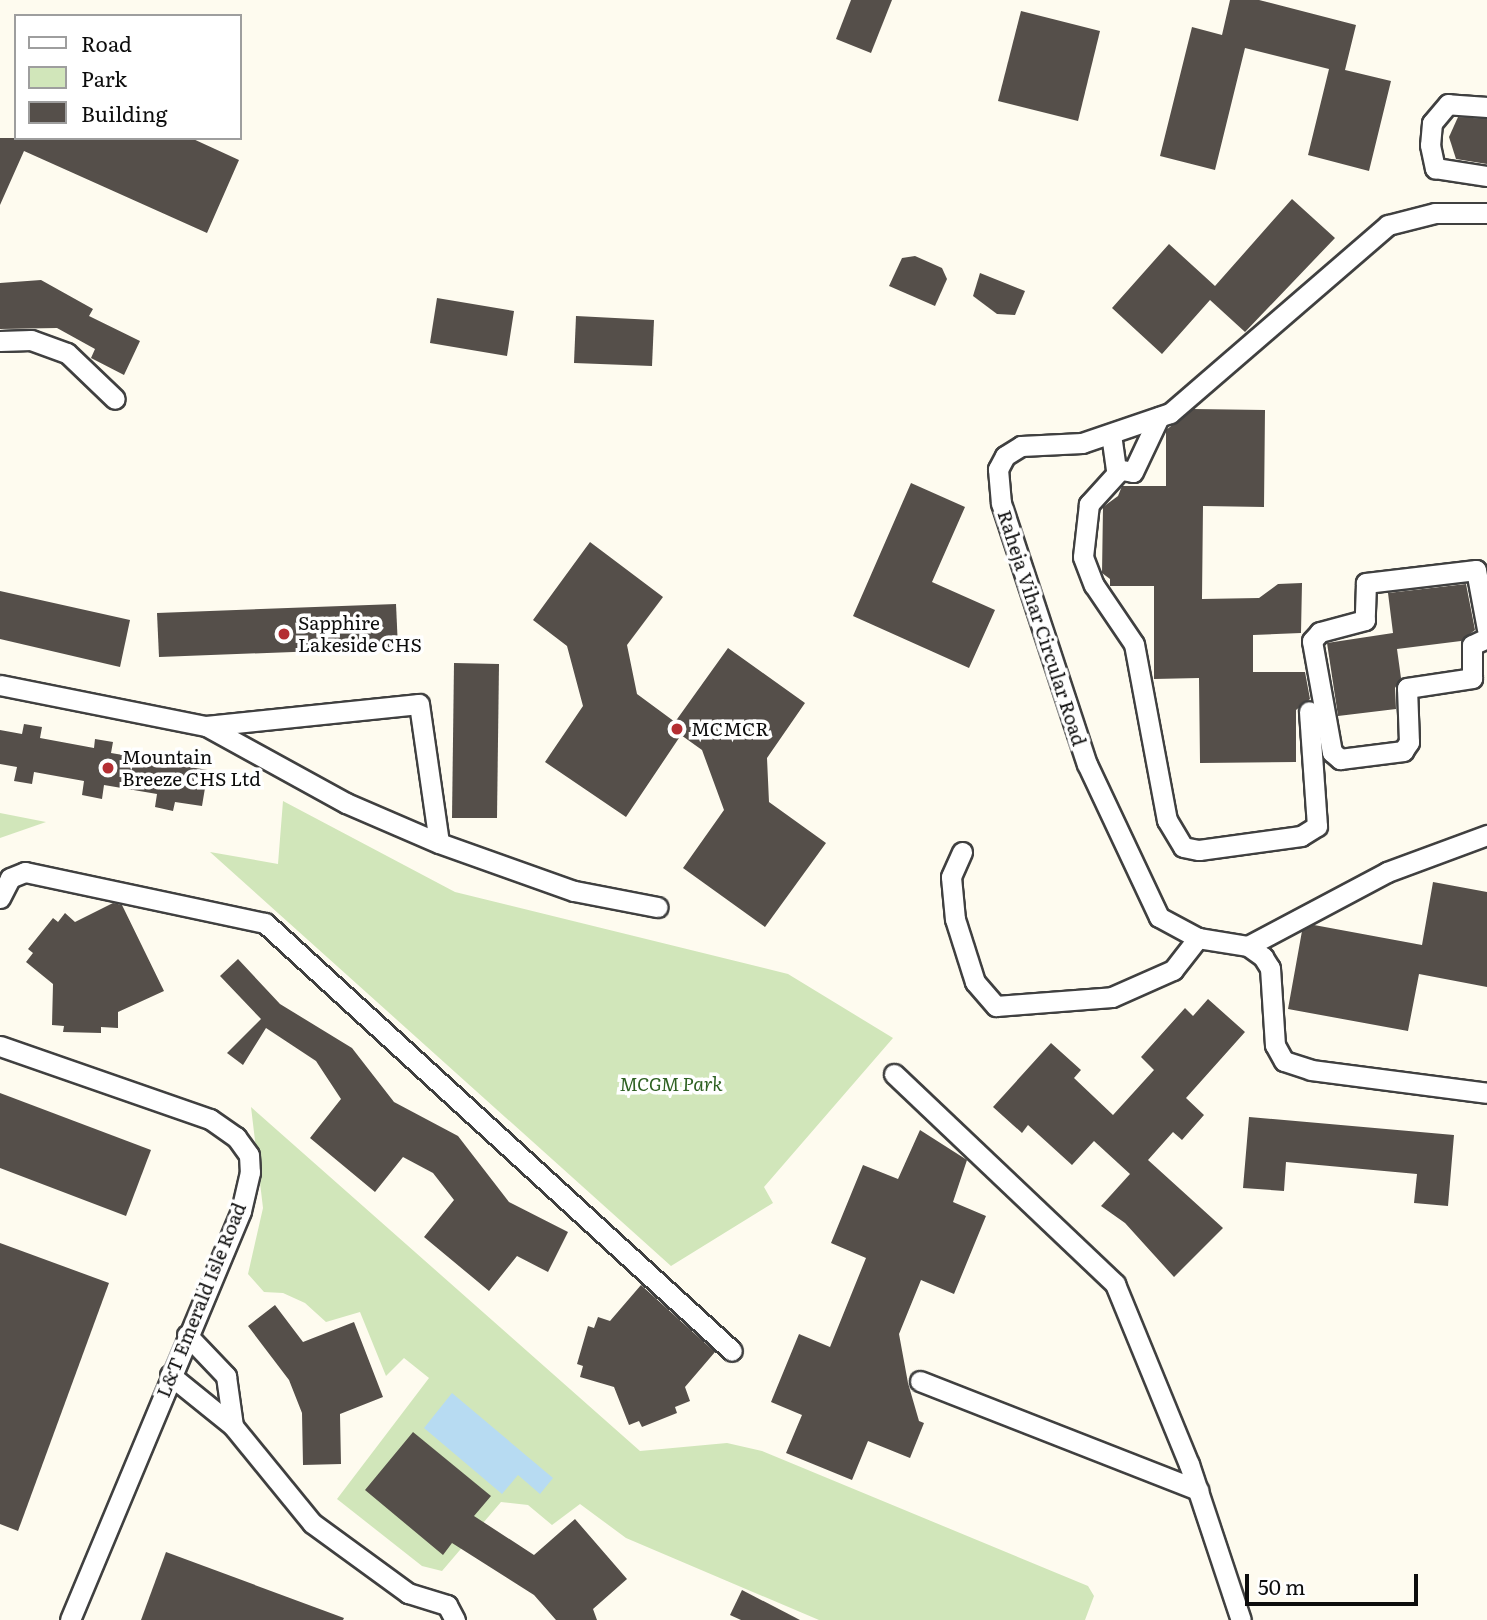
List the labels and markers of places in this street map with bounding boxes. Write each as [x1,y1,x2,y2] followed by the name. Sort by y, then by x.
[298,612,422,656] place label: Sapphire Lakeside CHS
[276,626,292,642] marker: Sapphire Lakeside CHS
[691,718,769,740] place label: MCMCR
[669,721,685,737] marker: MCMCR
[122,746,261,790] place label: Mountain Breeze CHS Ltd
[100,760,116,776] marker: Mountain Breeze CHS Ltd

